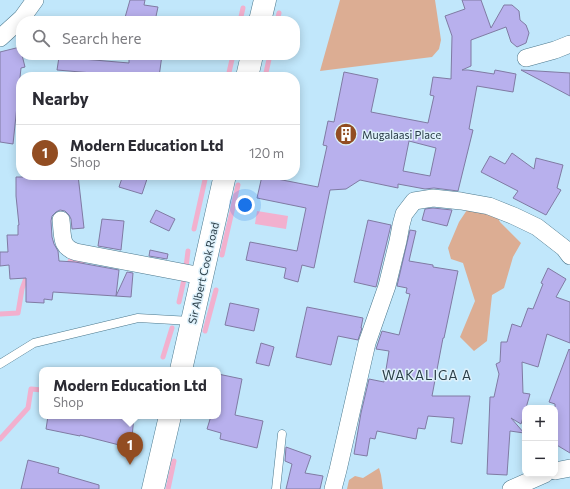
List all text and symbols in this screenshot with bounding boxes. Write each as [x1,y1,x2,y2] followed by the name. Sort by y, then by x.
[16,16,300,60] search box
[30,27,52,49] icon: search
[62,29,141,47] text: Search here
[32,88,89,109] text: Nearby
[333,121,359,147] building icon: Mugalaasi Place
[362,128,441,141] place label: Mugalaasi Place
[70,136,224,154] text: Modern Education Ltd
[42,145,48,161] text: 1
[249,145,284,161] text: 120 m
[70,154,101,170] text: Shop
[235,195,255,215] your location
[185,221,221,325] street label: Sir Albert Cook Road
[39,367,221,419] popup
[382,367,472,383] district label: WAKALIGA A
[53,376,207,394] text: Modern Education Ltd
[53,394,84,410] text: Shop
[522,405,558,477] map controls
[522,405,558,441] button: +
[117,432,143,465] pin: 1
[522,441,558,477] button: −

